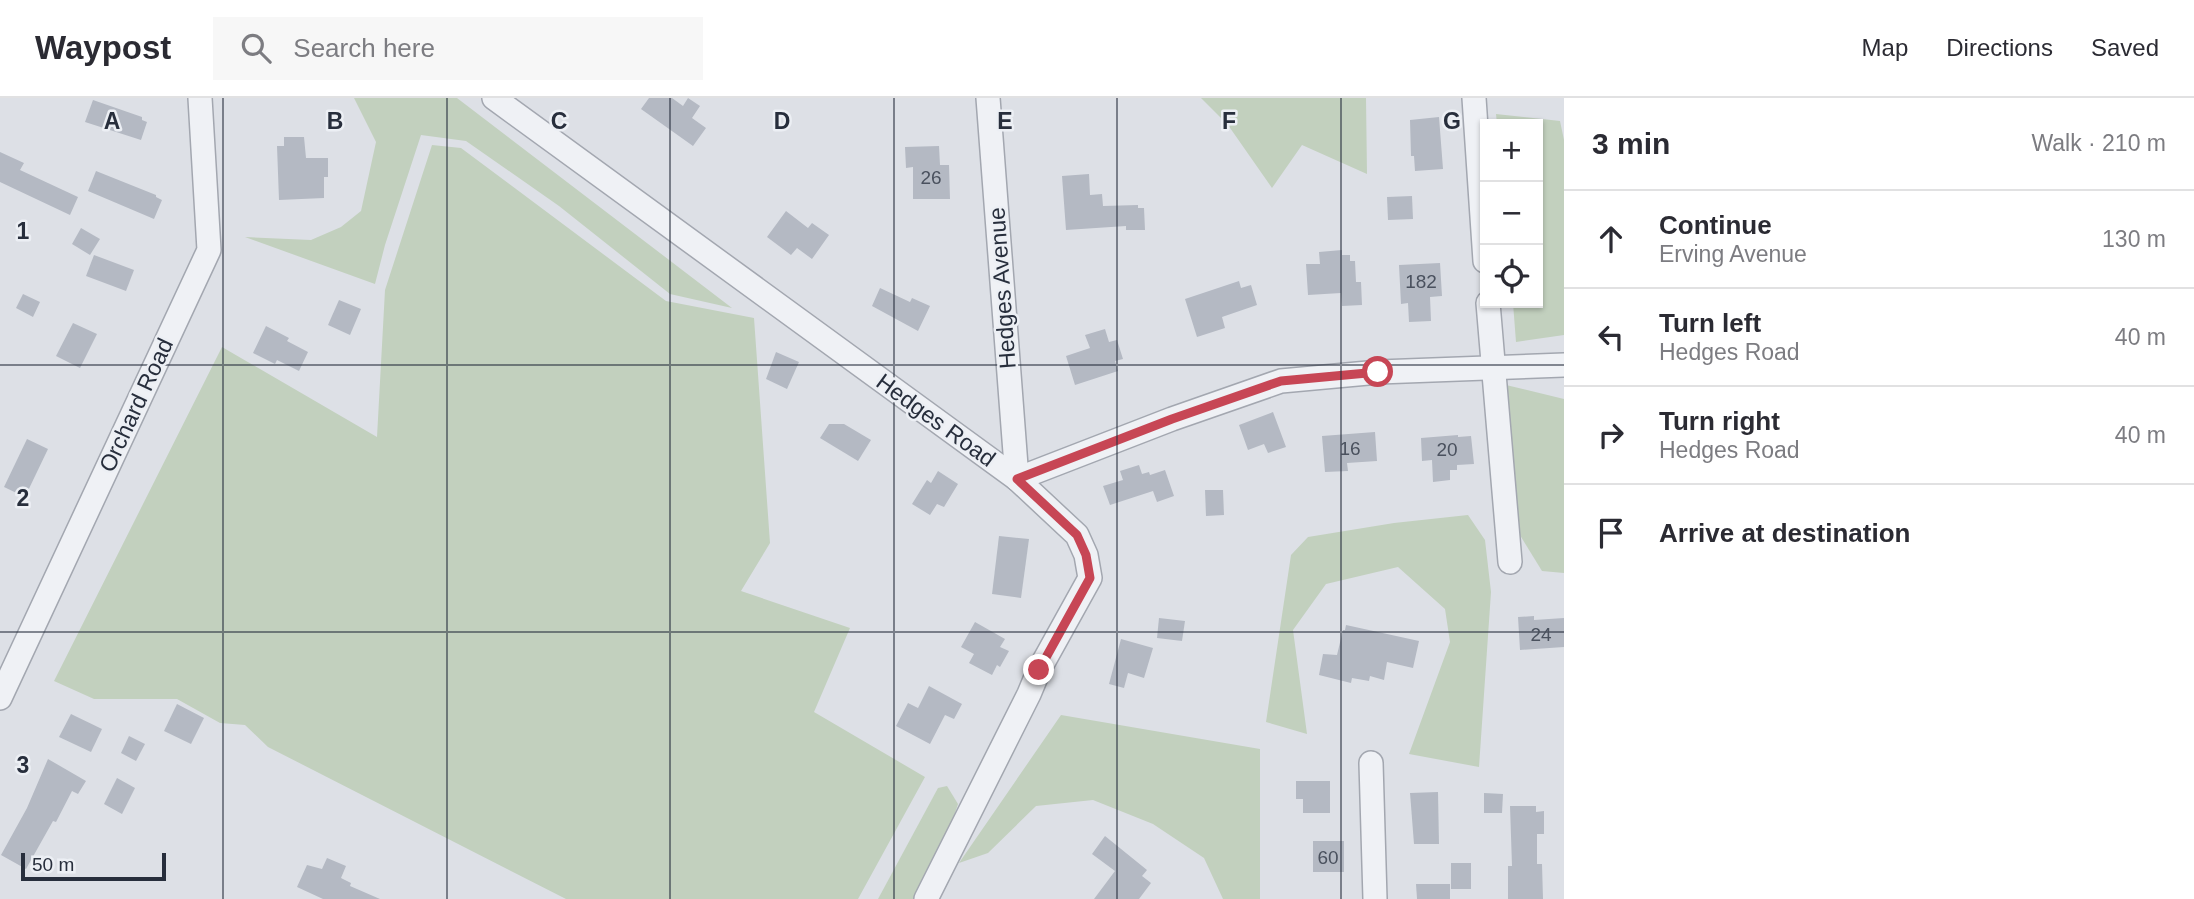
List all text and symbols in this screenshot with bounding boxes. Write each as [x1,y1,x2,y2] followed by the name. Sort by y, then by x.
[213,17,703,80] search box
[35,29,171,66] text: Waypost
[237,29,275,67] icon: search
[293,33,435,63] text: Search here
[1862,34,1908,61] text: Map
[1946,34,2053,61] text: Directions
[2091,34,2159,61] text: Saved
[104,108,120,134] text: A
[327,108,343,134] text: B
[551,108,567,134] text: C
[774,108,790,134] text: D
[997,108,1013,134] text: E
[1222,108,1236,134] text: F
[1443,108,1461,134] text: G
[1480,119,1543,308] map controls
[1480,119,1543,182] button: +
[1592,127,1670,160] text: 3 min
[2031,130,2166,156] text: Walk · 210 m
[920,167,942,188] house number: 26
[1480,182,1543,245] button: −
[983,206,1021,370] street label: Hedges Avenue
[1659,210,1772,240] text: Continue
[17,218,30,244] text: 1
[1592,220,1630,258] icon: ahead
[2102,226,2166,252] text: 130 m
[1659,241,1807,267] text: Erving Avenue
[1480,245,1543,308] button: locate
[1405,271,1437,292] house number: 182
[1659,308,1761,338] text: Turn left
[1592,318,1630,356] icon: left
[2115,324,2166,350] text: 40 m
[94,334,178,476] street label: Orchard Road
[1659,339,1800,365] text: Hedges Road
[1362,356,1393,387] route start
[871,368,1001,472] street label: Hedges Road
[1659,406,1780,436] text: Turn right
[1592,416,1630,454] icon: right
[2115,422,2166,448] text: 40 m
[1659,437,1800,463] text: Hedges Road
[1339,438,1361,459] house number: 16
[1436,439,1458,460] house number: 20
[17,485,29,511] text: 2
[1592,514,1630,552] icon: arrive
[1659,518,1910,548] text: Arrive at destination
[1530,624,1552,645] house number: 24
[1023,654,1054,685] route end
[17,752,29,778] text: 3
[1317,847,1339,868] house number: 60
[21,850,166,882] scale bar
[32,854,74,875] text: 50 m

